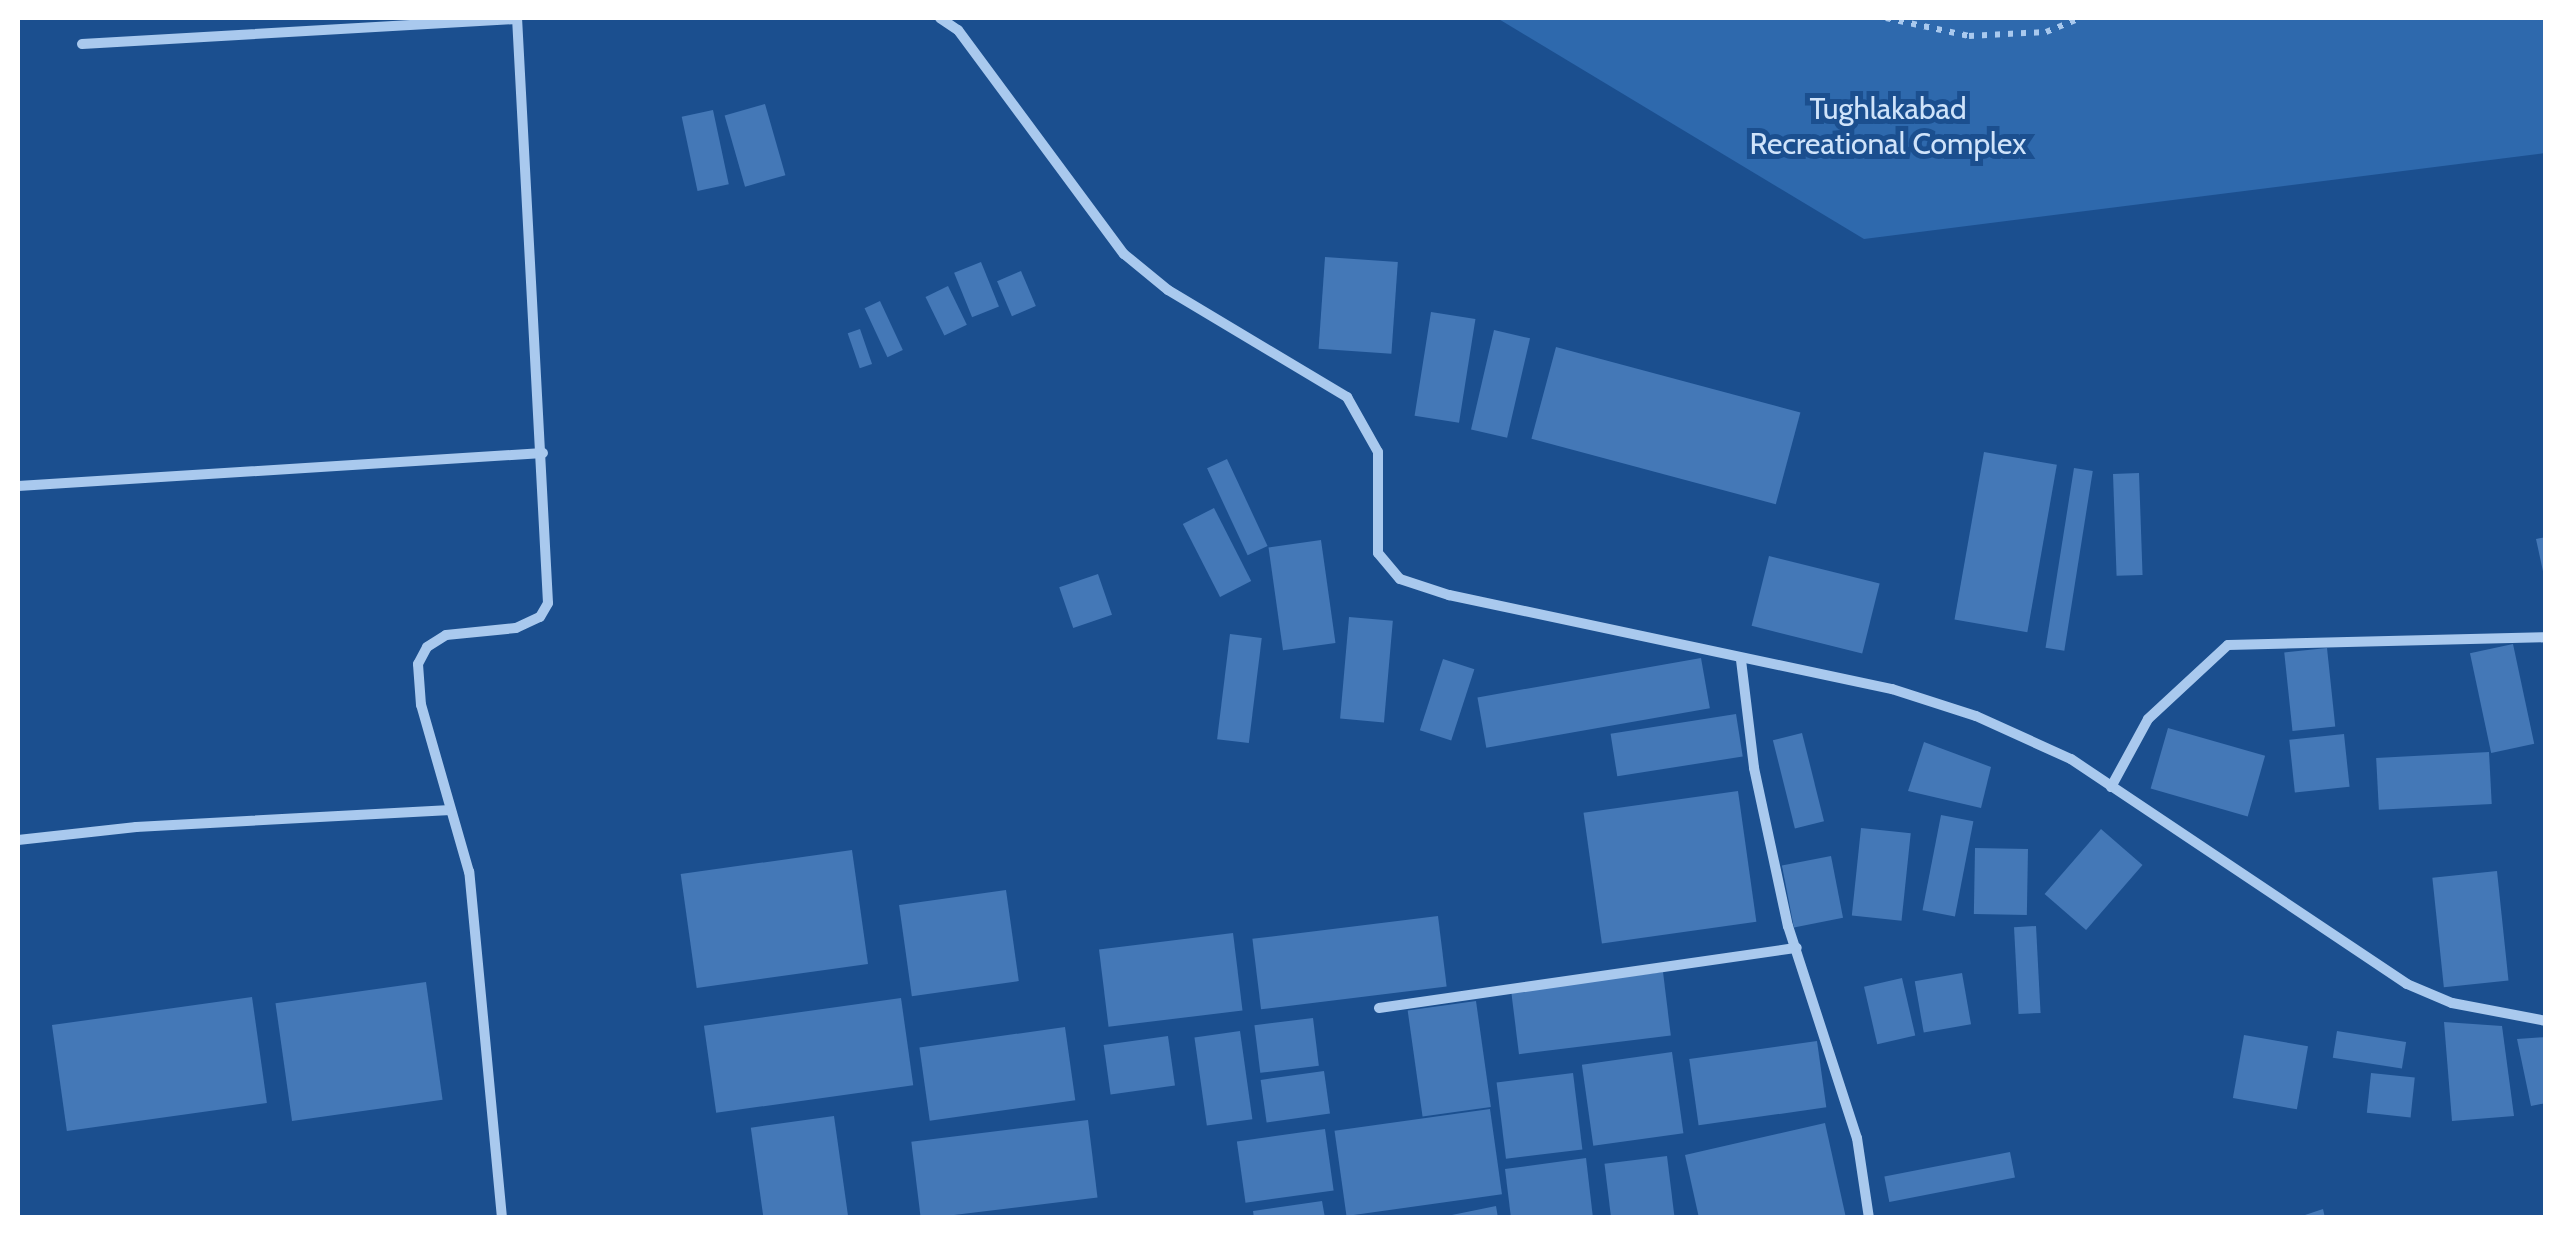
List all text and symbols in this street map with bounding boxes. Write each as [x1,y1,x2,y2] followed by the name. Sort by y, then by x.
[1750,91,2026,162] park label: Tughlakabad Recreational Complex

